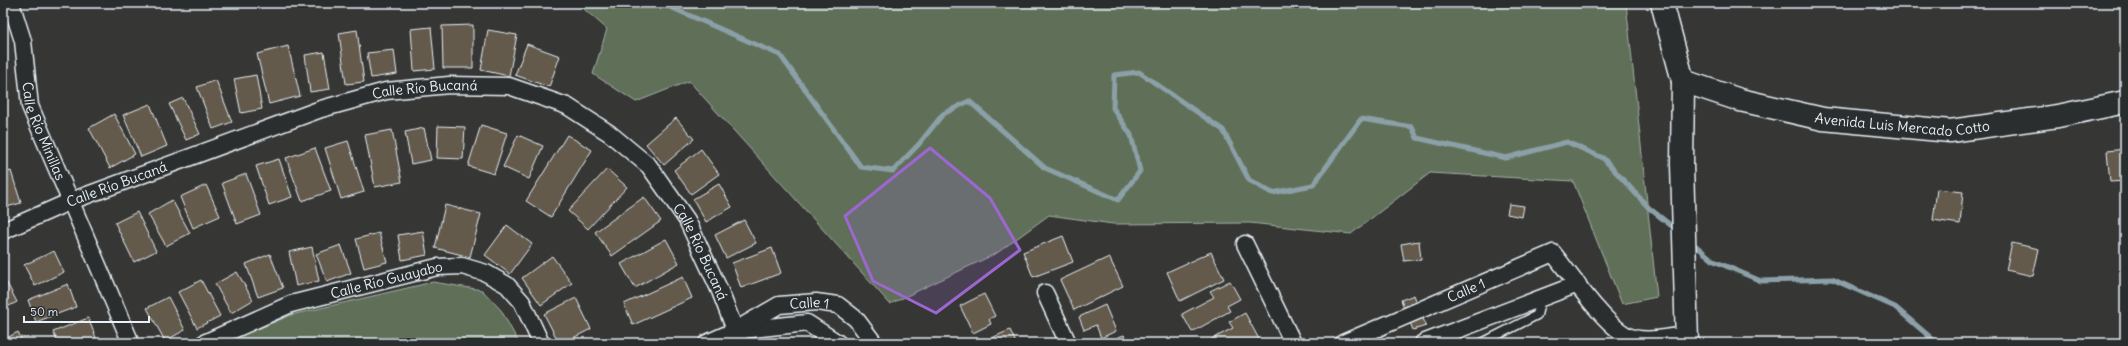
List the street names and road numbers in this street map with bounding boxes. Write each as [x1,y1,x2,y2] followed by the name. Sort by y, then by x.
[370,76,478,103] street label: Calle Río Bucaná
[18,81,70,183] street label: Calle Río Minillas
[1813,108,1991,140] street label: Avenida Luis Mercado Cotto
[64,157,170,211] street label: Calle Río Bucaná
[669,200,732,303] street label: Calle Río Bucaná
[329,258,443,303] street label: Calle Río Guayabo
[1444,274,1488,306] street label: Calle 1
[789,293,830,313] street label: Calle 1

